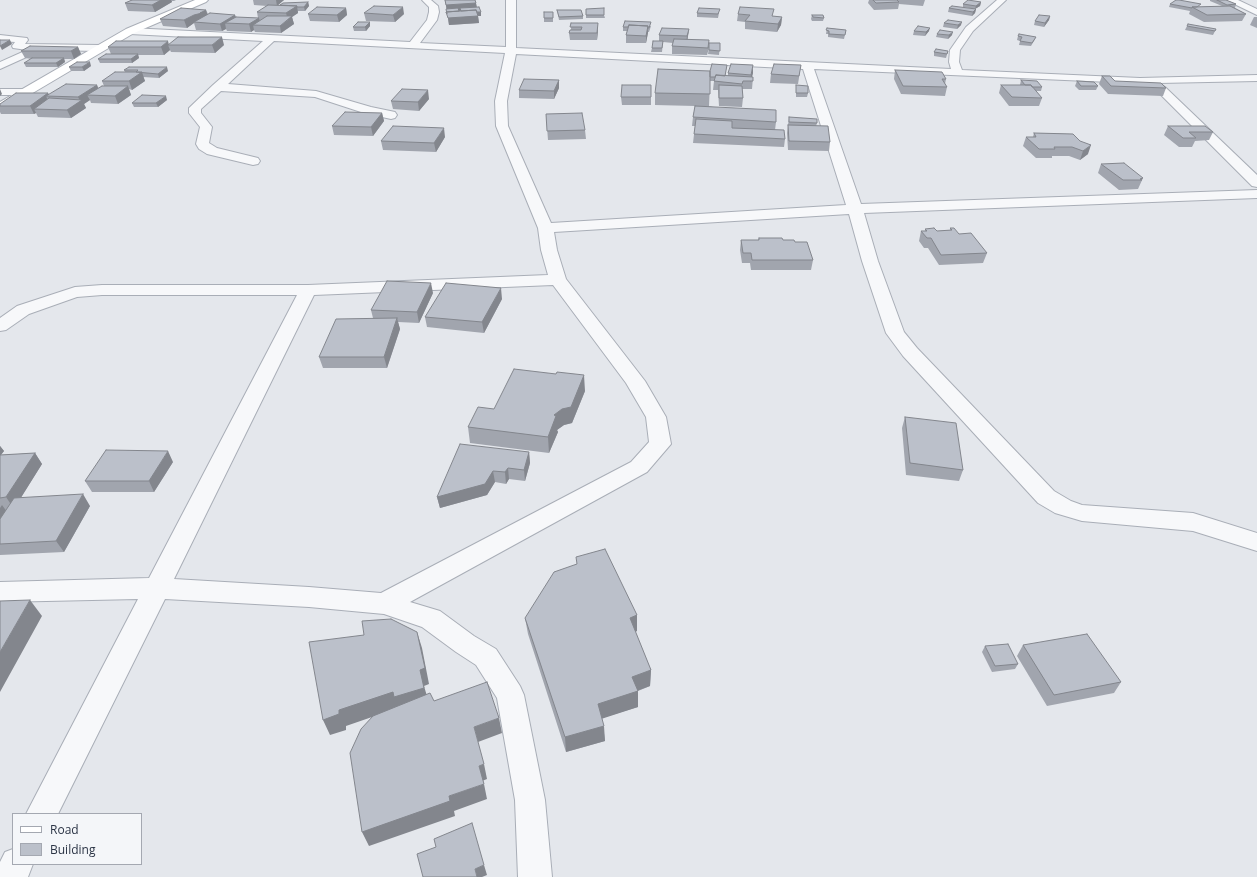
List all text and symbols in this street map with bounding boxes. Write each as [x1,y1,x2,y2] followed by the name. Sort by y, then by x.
[12,813,142,865] legend
[50,821,79,838] text: Road
[50,841,95,858] text: Building

